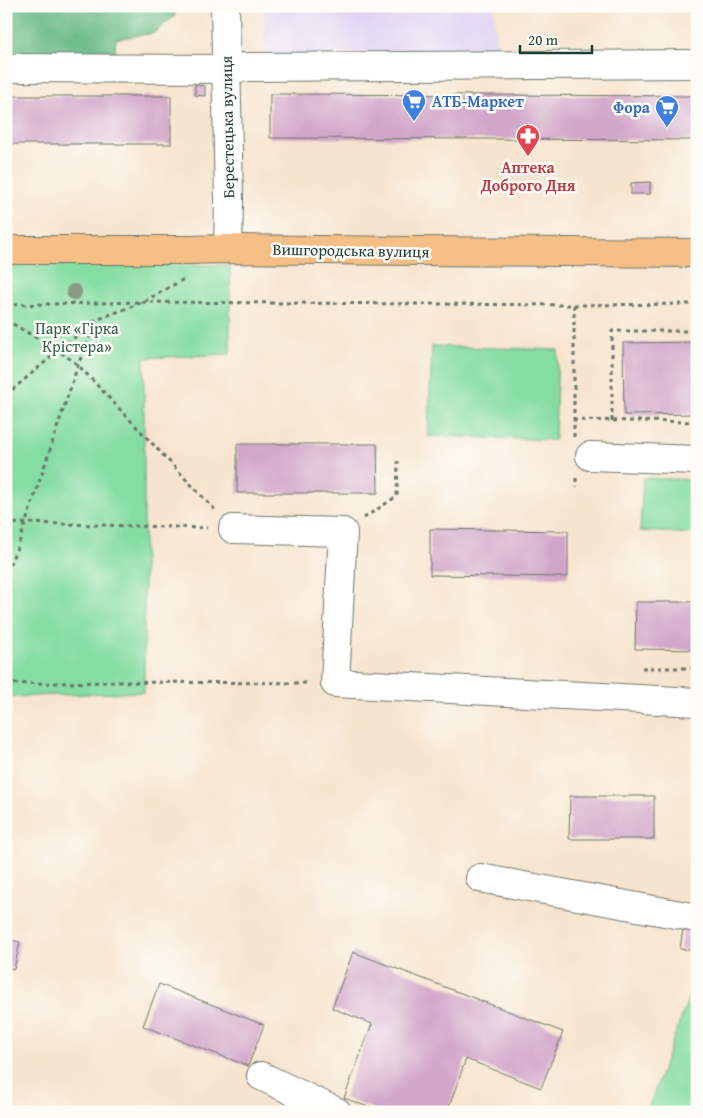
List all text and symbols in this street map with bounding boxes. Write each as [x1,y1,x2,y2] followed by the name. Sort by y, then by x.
[520,22,593,54] scale bar
[528,29,559,50] text: 20 m
[214,55,240,199] street label: Берестецька вулиця
[401,88,427,122] supermarket icon: АТБ-Маркет
[432,89,524,113] place label: АТБ-Маркет
[654,94,680,128] supermarket icon: Фора
[613,95,651,119] place label: Фора
[515,123,541,157] pharmacy icon: Аптека Доброго Дня
[480,155,576,197] place label: Аптека Доброго Дня
[272,237,430,263] street label: Вишгородська вулиця
[35,316,119,358] park label: Парк «Гірка Крістера»

